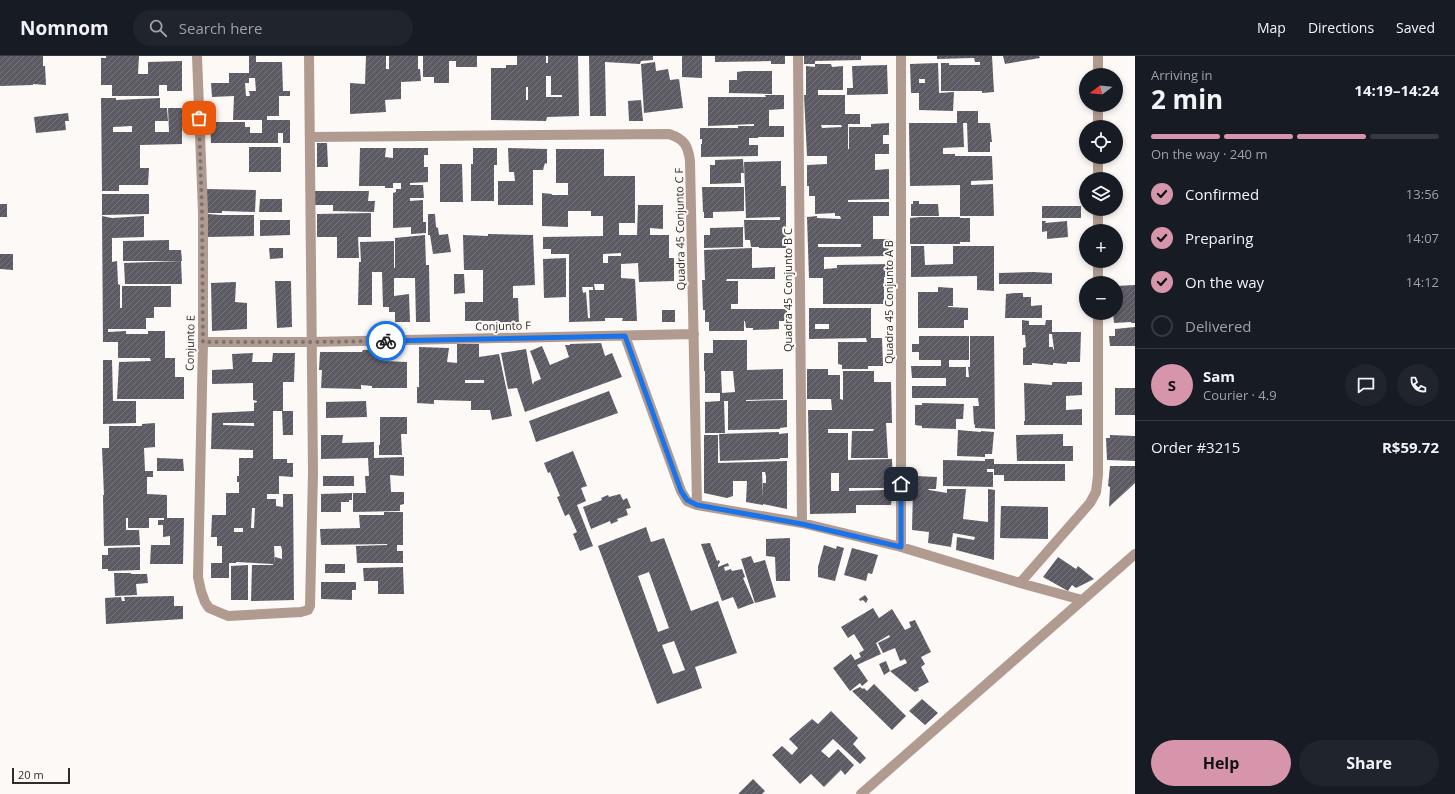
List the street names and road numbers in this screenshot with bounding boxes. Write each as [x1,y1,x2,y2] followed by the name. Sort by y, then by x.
[671,167,688,290] street label: Quadra 45 Conjunto C F
[780,228,795,352] street label: Quadra 45 Conjunto B C
[881,240,896,364] street label: Quadra 45 Conjunto A B
[182,315,197,371] street label: Conjunto E
[475,318,531,333] street label: Conjunto F

